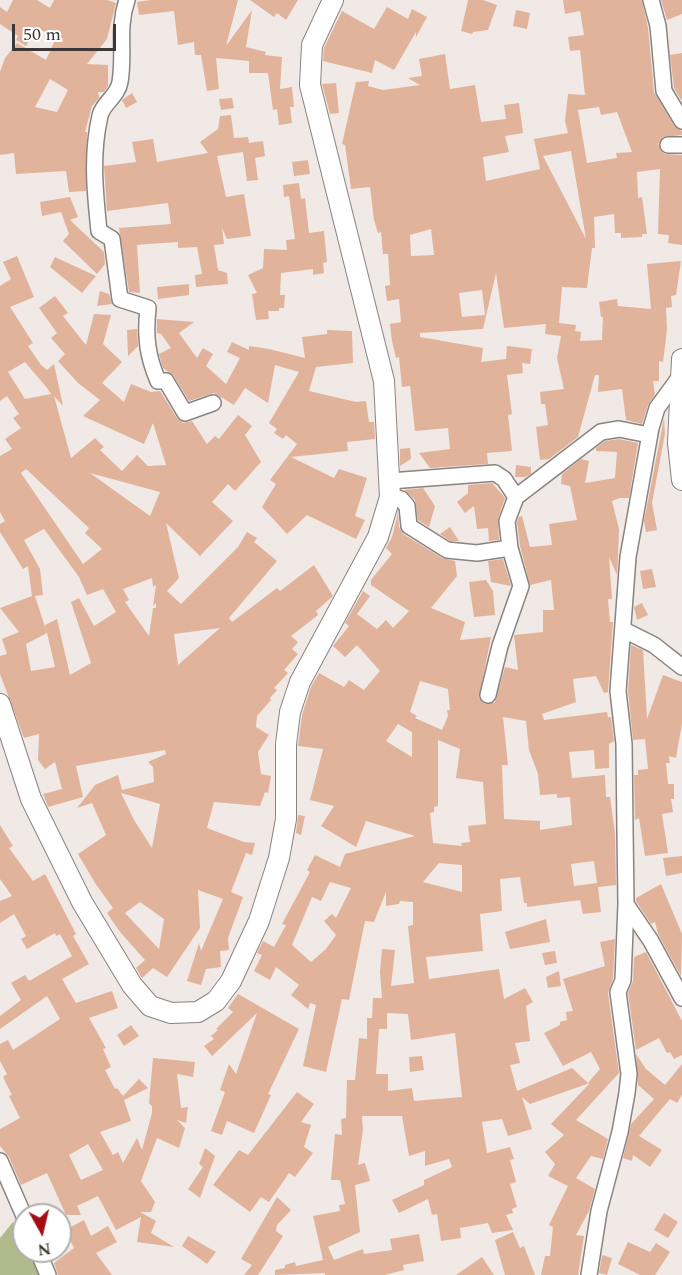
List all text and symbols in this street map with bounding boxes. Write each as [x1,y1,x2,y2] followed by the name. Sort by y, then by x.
[15,12,118,50] scale bar
[23,21,61,48] text: 50 m
[12,1203,72,1263] north arrow
[36,1236,52,1262] text: N

